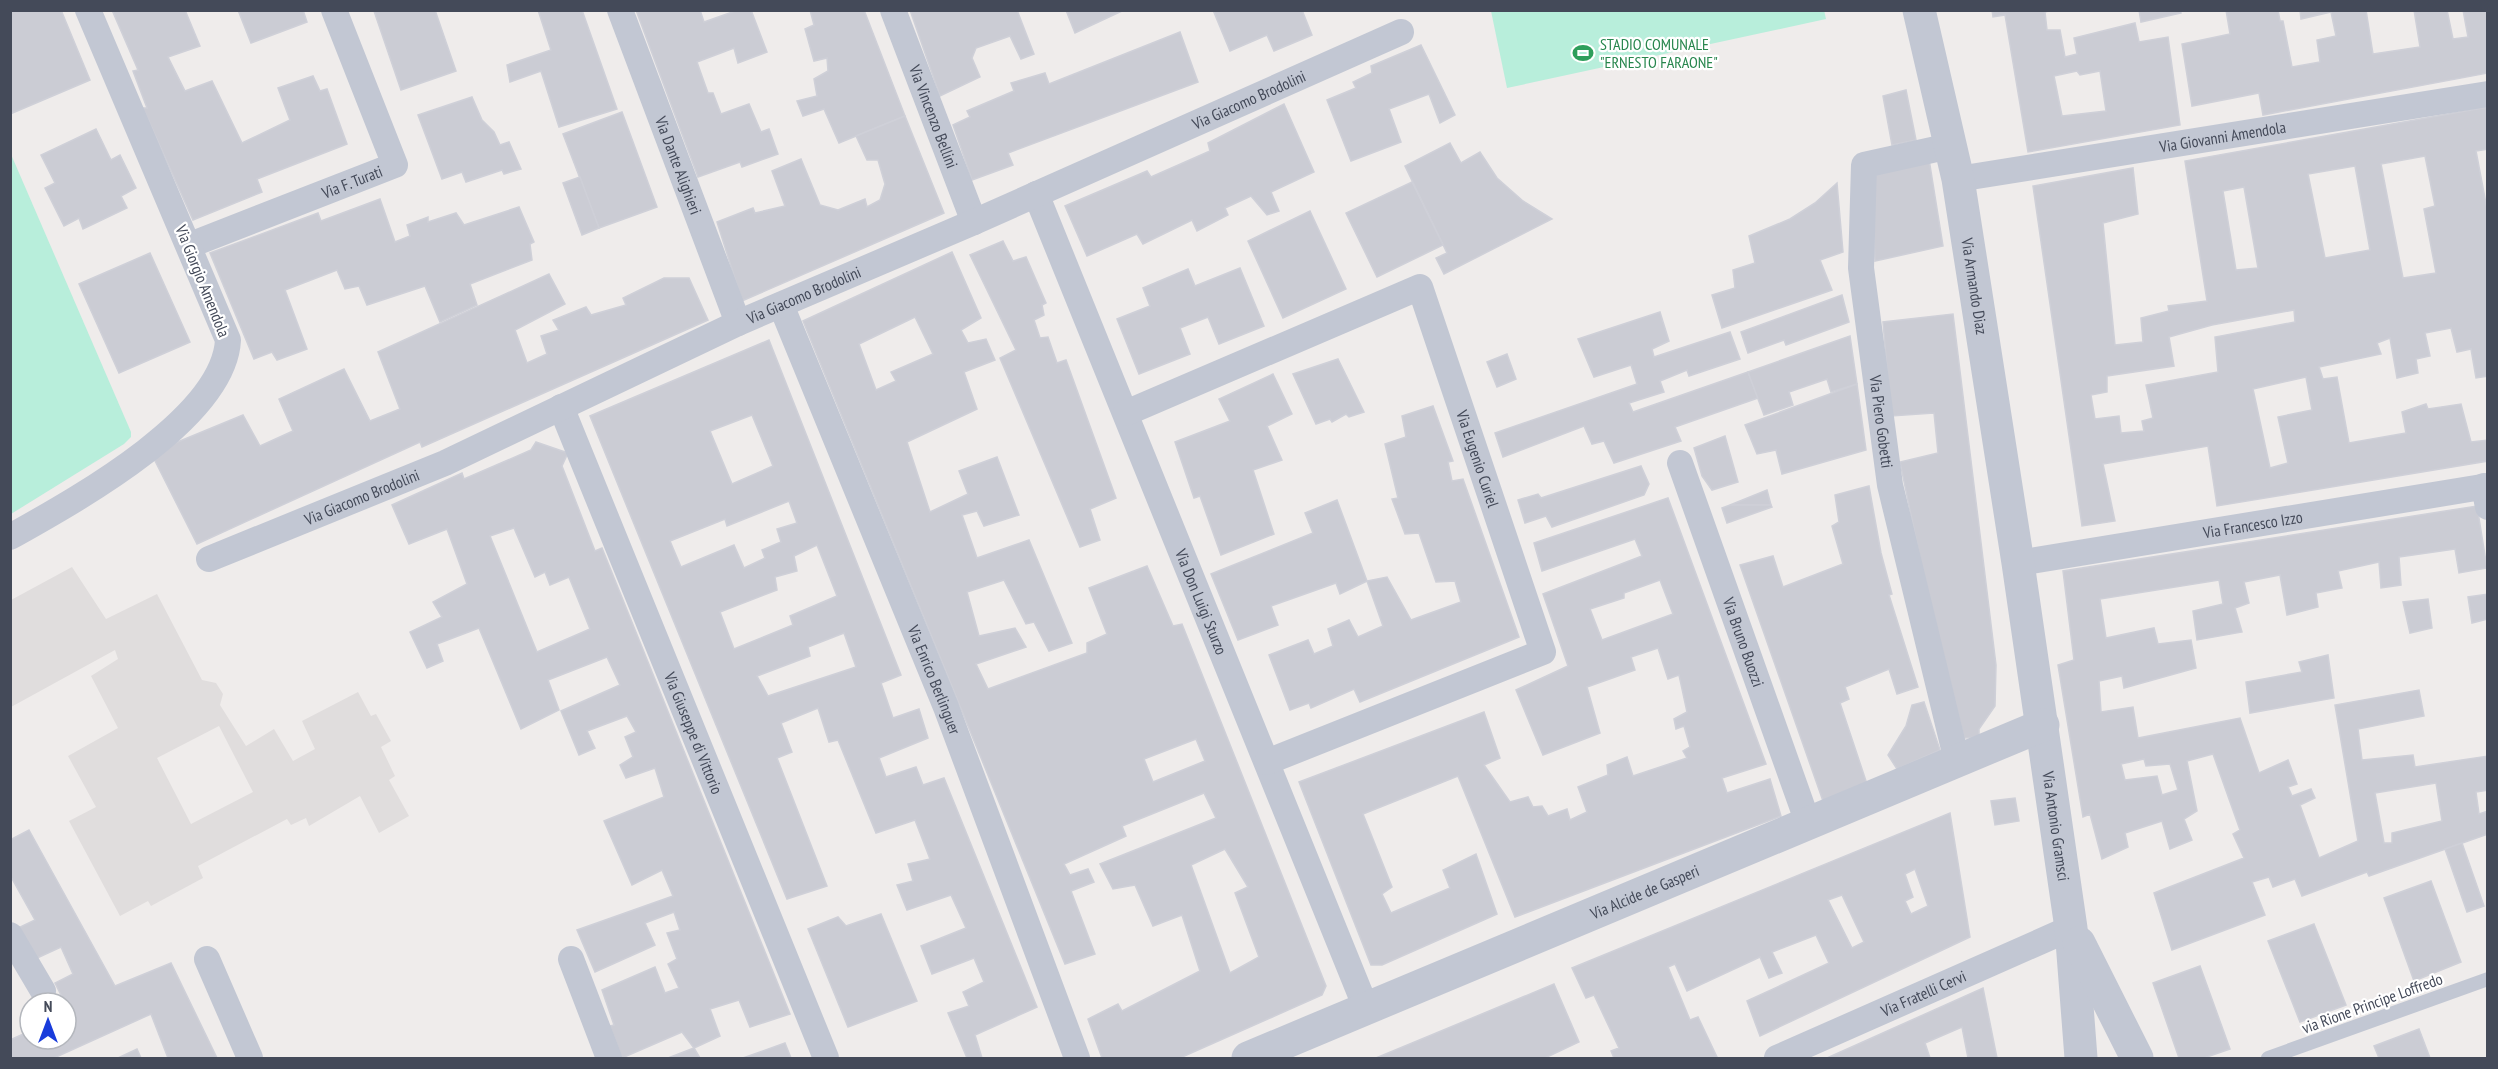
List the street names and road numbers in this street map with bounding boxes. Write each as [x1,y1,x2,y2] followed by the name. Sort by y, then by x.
[905,61,962,171] street label: Via Vincenzo Bellini
[1188,66,1309,134] street label: Via Giacomo Brodolini
[651,113,706,217] street label: Via Dante Alighieri
[2157,117,2287,157] street label: Via Giovanni Amendola
[318,161,385,203] street label: Via F. Turati
[171,221,235,340] street label: Via Giorgio Amendola
[1957,236,1992,336] street label: Via Armando Diaz
[743,262,864,328] street label: Via Giacomo Brodolini
[1865,373,1898,469] street label: Via Piero Gobetti
[1452,407,1504,510] street label: Via Eugenio Curiel
[301,465,422,529] street label: Via Giacomo Brodolini
[2201,507,2304,543] street label: Via Francesco Izzo
[1171,545,1232,658] street label: Via Don Luigi Sturzo
[1718,594,1769,689] street label: Via Bruno Buozzi
[903,621,966,738] street label: Via Enrico Berlinguer
[660,668,727,797] street label: Via Giuseppe di Vittorio
[2038,769,2074,882] street label: Via Antonio Gramsci
[1586,860,1702,924] street label: Via Alcide de Gasperi
[1877,966,1969,1021] street label: Via Fratelli Cervi
[2299,968,2445,1038] street label: via Rione Principe Loffredo

